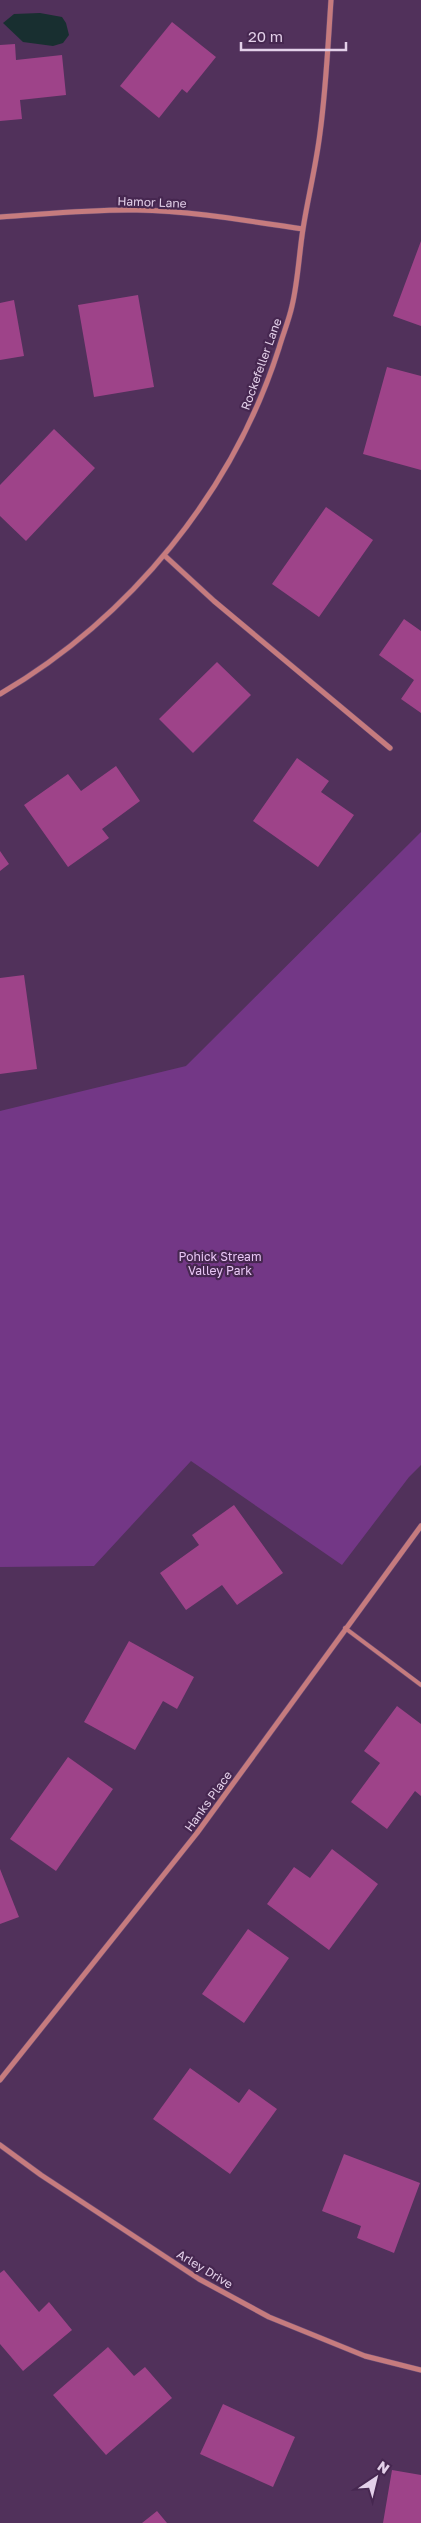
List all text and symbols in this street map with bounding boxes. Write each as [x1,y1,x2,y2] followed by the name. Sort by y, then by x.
[241,20,346,52] scale bar
[248,27,283,45] text: 20 m
[117,193,187,211] street label: Hamor Lane
[237,316,285,412] street label: Rockefeller Lane
[178,1249,262,1278] park label: Pohick Stream Valley Park
[181,1768,235,1834] street label: Hanks Place
[174,2246,236,2292] street label: Arley Drive
[351,2453,401,2503] north arrow
[375,2457,393,2477] text: N

